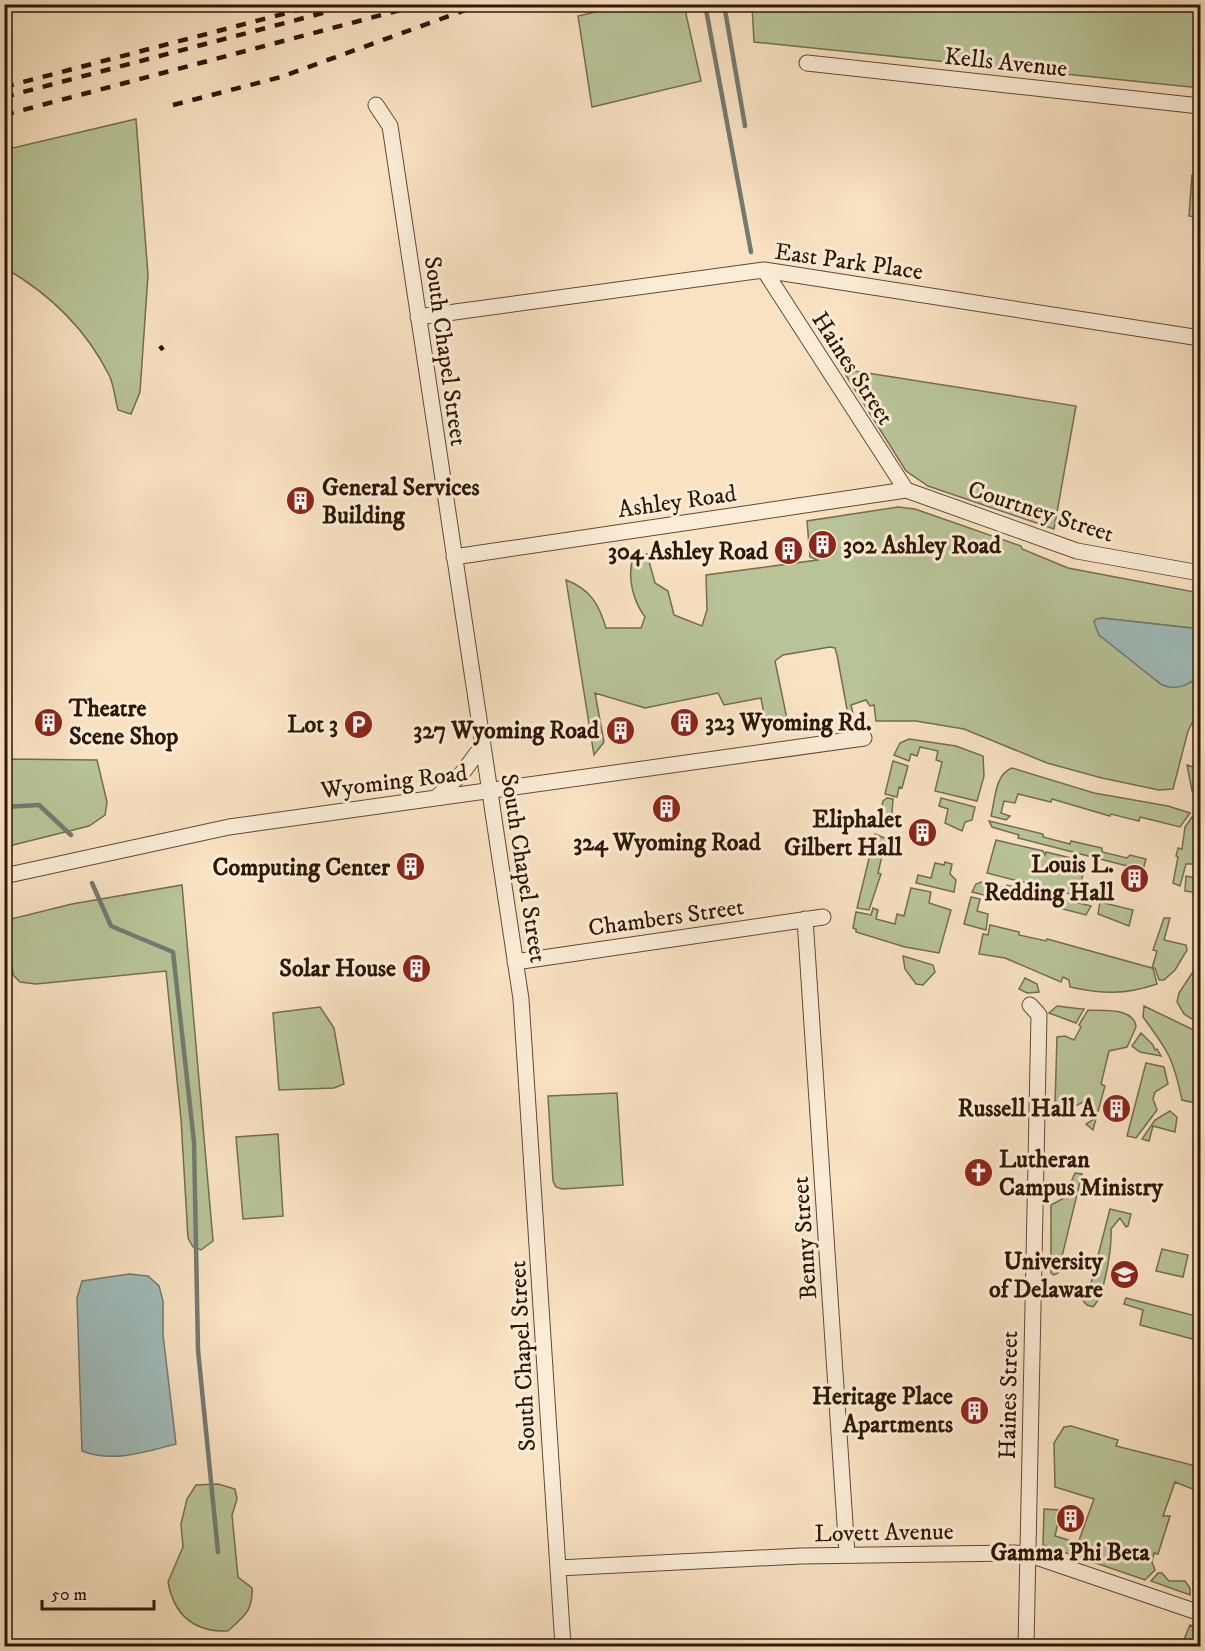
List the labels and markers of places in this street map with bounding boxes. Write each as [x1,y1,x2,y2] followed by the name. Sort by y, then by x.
[322,473,479,531] place label: General Services Building
[285,485,317,517] building icon: General Services Building
[806,529,838,561] building icon: 302 Ashley Road
[843,531,1002,561] place label: 302 Ashley Road
[773,535,805,567] building icon: 304 Ashley Road
[608,537,769,567] place label: 304 Ashley Road
[68,694,178,752] place label: Theatre Scene Shop
[32,706,64,738] building icon: Theatre Scene Shop
[668,706,700,738] building icon: 323 Wyoming Rd.
[343,708,375,740] parking icon: Lot 3
[705,708,872,738] place label: 323 Wyoming Rd.
[287,710,338,740] place label: Lot 3
[604,714,636,746] building icon: 327 Wyoming Road
[413,716,600,746] place label: 327 Wyoming Road
[651,793,683,825] building icon: 324 Wyoming Road
[784,805,903,863] place label: Eliphalet Gilbert Hall
[907,817,939,849] building icon: Eliphalet Gilbert Hall
[573,828,762,858] place label: 324 Wyoming Road
[984,850,1115,908] place label: Louis L. Redding Hall
[395,851,427,883] building icon: Computing Center
[213,853,391,883] place label: Computing Center
[1119,862,1151,894] building icon: Louis L. Redding Hall
[401,952,433,984] building icon: Solar House
[279,954,396,984] place label: Solar House
[1101,1092,1133,1124] building icon: Russell Hall A
[958,1094,1097,1124] place label: Russell Hall A
[999,1145,1163,1203] place label: Lutheran Campus Ministry
[962,1157,994,1189] church icon: Lutheran Campus Ministry
[989,1247,1104,1305] place label: University of Delaware
[1108,1259,1140,1291] school or university icon: University of Delaware
[812,1382,953,1440] place label: Heritage Place Apartments
[958,1394,990,1426] building icon: Heritage Place Apartments
[1054,1503,1086,1535] building icon: Gamma Phi Beta
[990,1538,1150,1568] place label: Gamma Phi Beta

